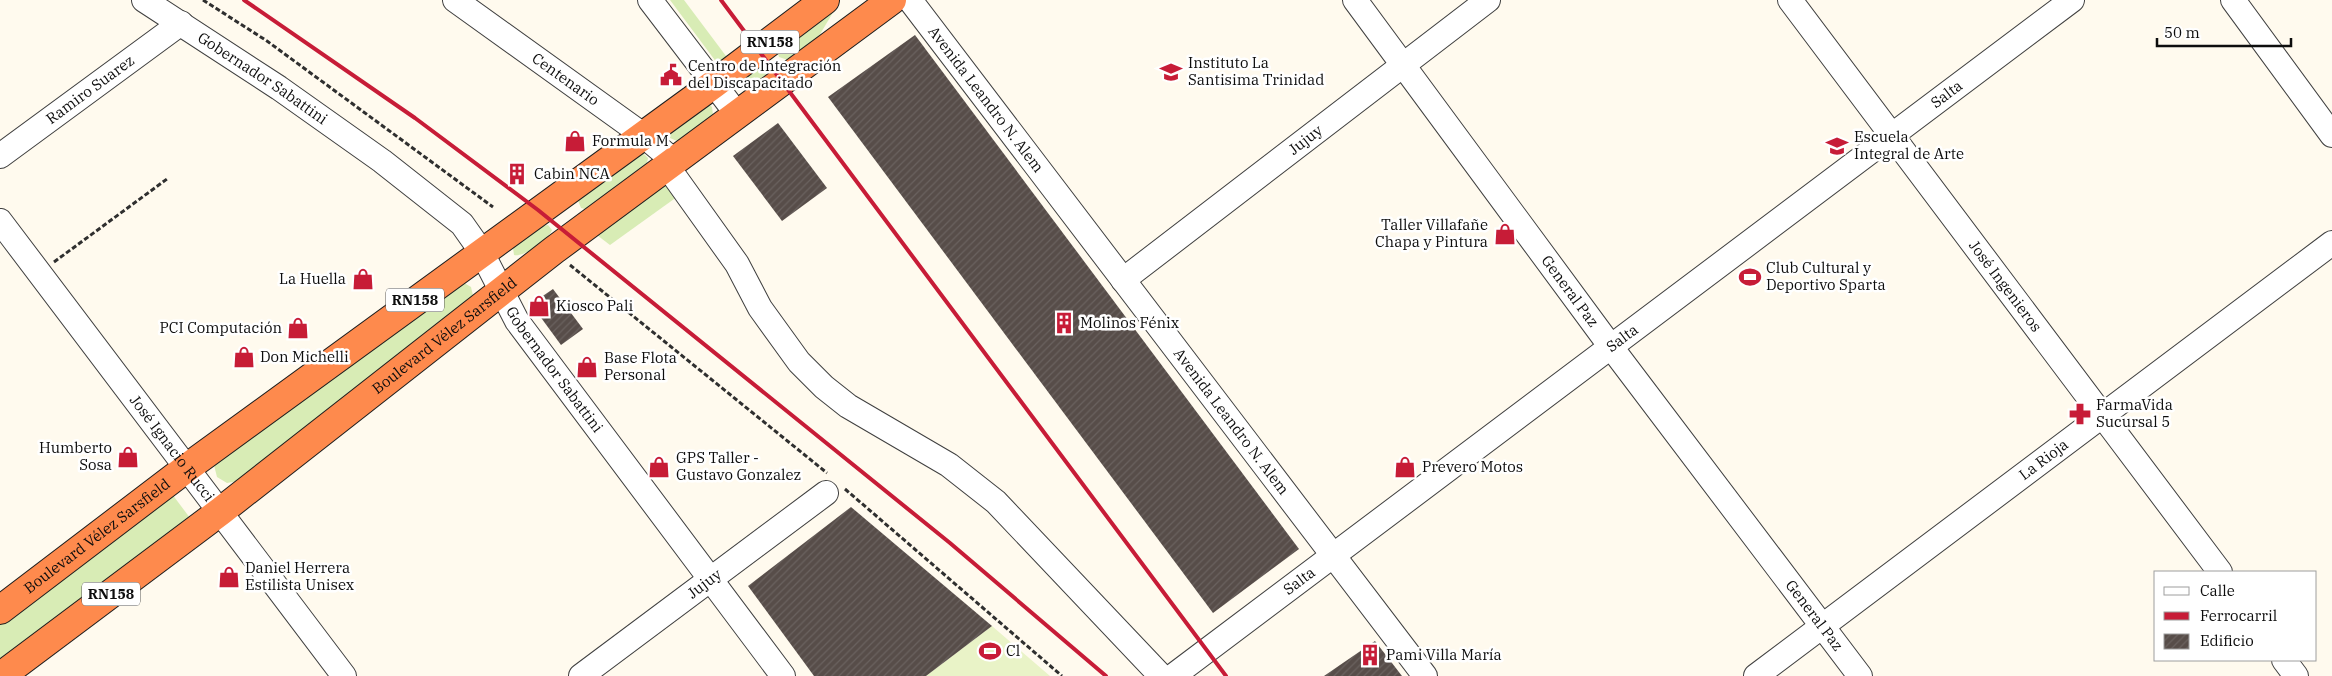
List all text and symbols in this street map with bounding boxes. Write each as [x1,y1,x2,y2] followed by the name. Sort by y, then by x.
[2157,15,2291,47] scale bar
[924,22,1048,176] street label: Avenida Leandro N. Alem
[2164,23,2200,42] text: 50 m
[194,28,331,128] street label: Gobernador Sabattini
[741,31,799,54] road number: RN158
[528,48,603,109] street label: Centenario
[42,51,138,128] street label: Ramiro Suarez
[1188,53,1324,89] place label: Instituto La Santisima Trinidad
[688,56,842,92] place label: Centro de Integración del Discapacitado
[1158,59,1184,85] school or university icon: Instituto La Santisima Trinidad
[658,62,684,88] public building icon: Centro de Integración del Discapacitado
[1927,76,1966,112] street label: Salta
[1284,121,1326,159] street label: Jujuy
[1854,127,1964,163] place label: Escuela Integral de Arte
[562,128,588,154] shop icon: Formula M
[592,131,669,150] place label: Formula M
[1824,133,1850,159] school or university icon: Escuela Integral de Arte
[504,161,530,187] building icon: Cabin NCA
[534,164,611,183] place label: Cabin NCA
[1375,215,1488,251] place label: Taller Villafañe Chapa y Pintura
[1492,221,1518,247] shop icon: Taller Villafañe Chapa y Pintura
[1965,236,2046,335] street label: José Ingenieros
[1538,251,1603,331] street label: General Paz
[1766,258,1886,294] place label: Club Cultural y Deportivo Sparta
[1737,264,1763,290] sports icon: Club Cultural y Deportivo Sparta
[350,266,376,292] shop icon: La Huella
[279,269,346,288] place label: La Huella
[368,273,520,398] street label: Boulevard Vélez Sarsfield
[386,288,444,312] road number: RN158
[526,293,552,319] shop icon: Kiosco Pali
[556,296,633,315] place label: Kiosco Pali
[502,303,607,436] street label: Gobernador Sabattini
[1051,310,1077,336] building icon: Molinos Fénix
[1080,313,1179,332] place label: Molinos Fénix
[285,315,311,341] shop icon: PCI Computación
[159,318,282,337] place label: PCI Computación
[1602,320,1642,356] street label: Salta
[231,344,257,370] shop icon: Don Michelli
[1170,344,1293,498] street label: Avenida Leandro N. Alem
[260,347,349,366] place label: Don Michelli
[604,348,677,384] place label: Base Flota Personal
[574,354,600,380] shop icon: Base Flota Personal
[126,391,219,505] street label: José Ignacio Rucci
[2096,395,2173,431] place label: FarmaVida Sucursal 5
[2067,401,2093,427] pharmacy icon: FarmaVida Sucursal 5
[2015,435,2072,484] street label: La Rioja
[39,438,112,474] place label: Humberto Sosa
[115,444,141,470] shop icon: Humberto Sosa
[676,448,801,484] place label: GPS Taller - Gustavo Gonzalez
[646,454,672,480] shop icon: GPS Taller - Gustavo Gonzalez
[1392,454,1418,480] shop icon: Prevero Motos
[1422,457,1523,476] place label: Prevero Motos
[20,474,174,597] street label: Boulevard Vélez Sarsfield
[245,558,354,594] place label: Daniel Herrera Estilista Unisex
[1279,563,1319,599] street label: Salta
[216,564,242,590] shop icon: Daniel Herrera Estilista Unisex
[683,564,725,602] street label: Jujuy
[2154,571,2317,661] legend
[1782,576,1848,655] street label: General Paz
[2200,581,2235,600] text: Calle
[82,582,140,606] road number: RN158
[2200,606,2277,625] text: Ferrocarril
[2200,631,2254,650] text: Edificio
[977,638,1003,664] sports icon: Cl
[1006,641,1020,660] place label: Cl
[1357,642,1383,668] building icon: Pami Villa María
[1386,645,1502,664] place label: Pami Villa María

